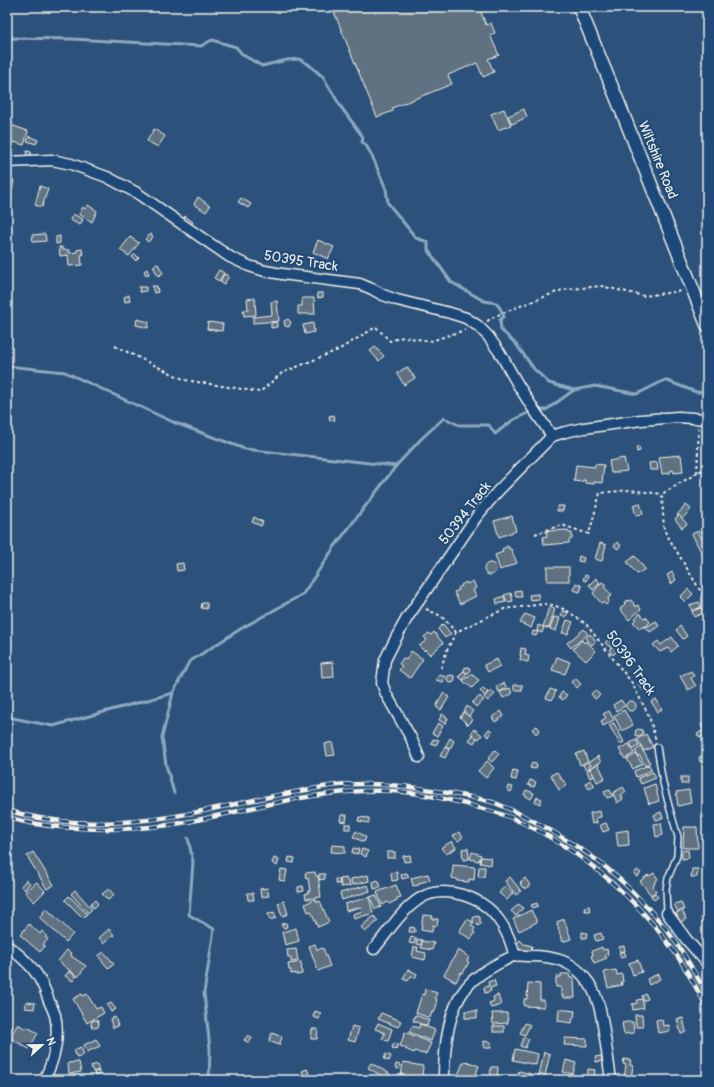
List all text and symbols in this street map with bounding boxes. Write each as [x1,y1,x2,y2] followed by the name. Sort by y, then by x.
[635,119,681,202] street label: Wiltshire Road
[263,247,339,275] street label: 50395 Track
[435,478,495,548] street label: 50394 Track
[602,627,660,699] street label: 50396 Track
[22,1025,62,1065] north arrow
[43,1036,58,1048] text: N

